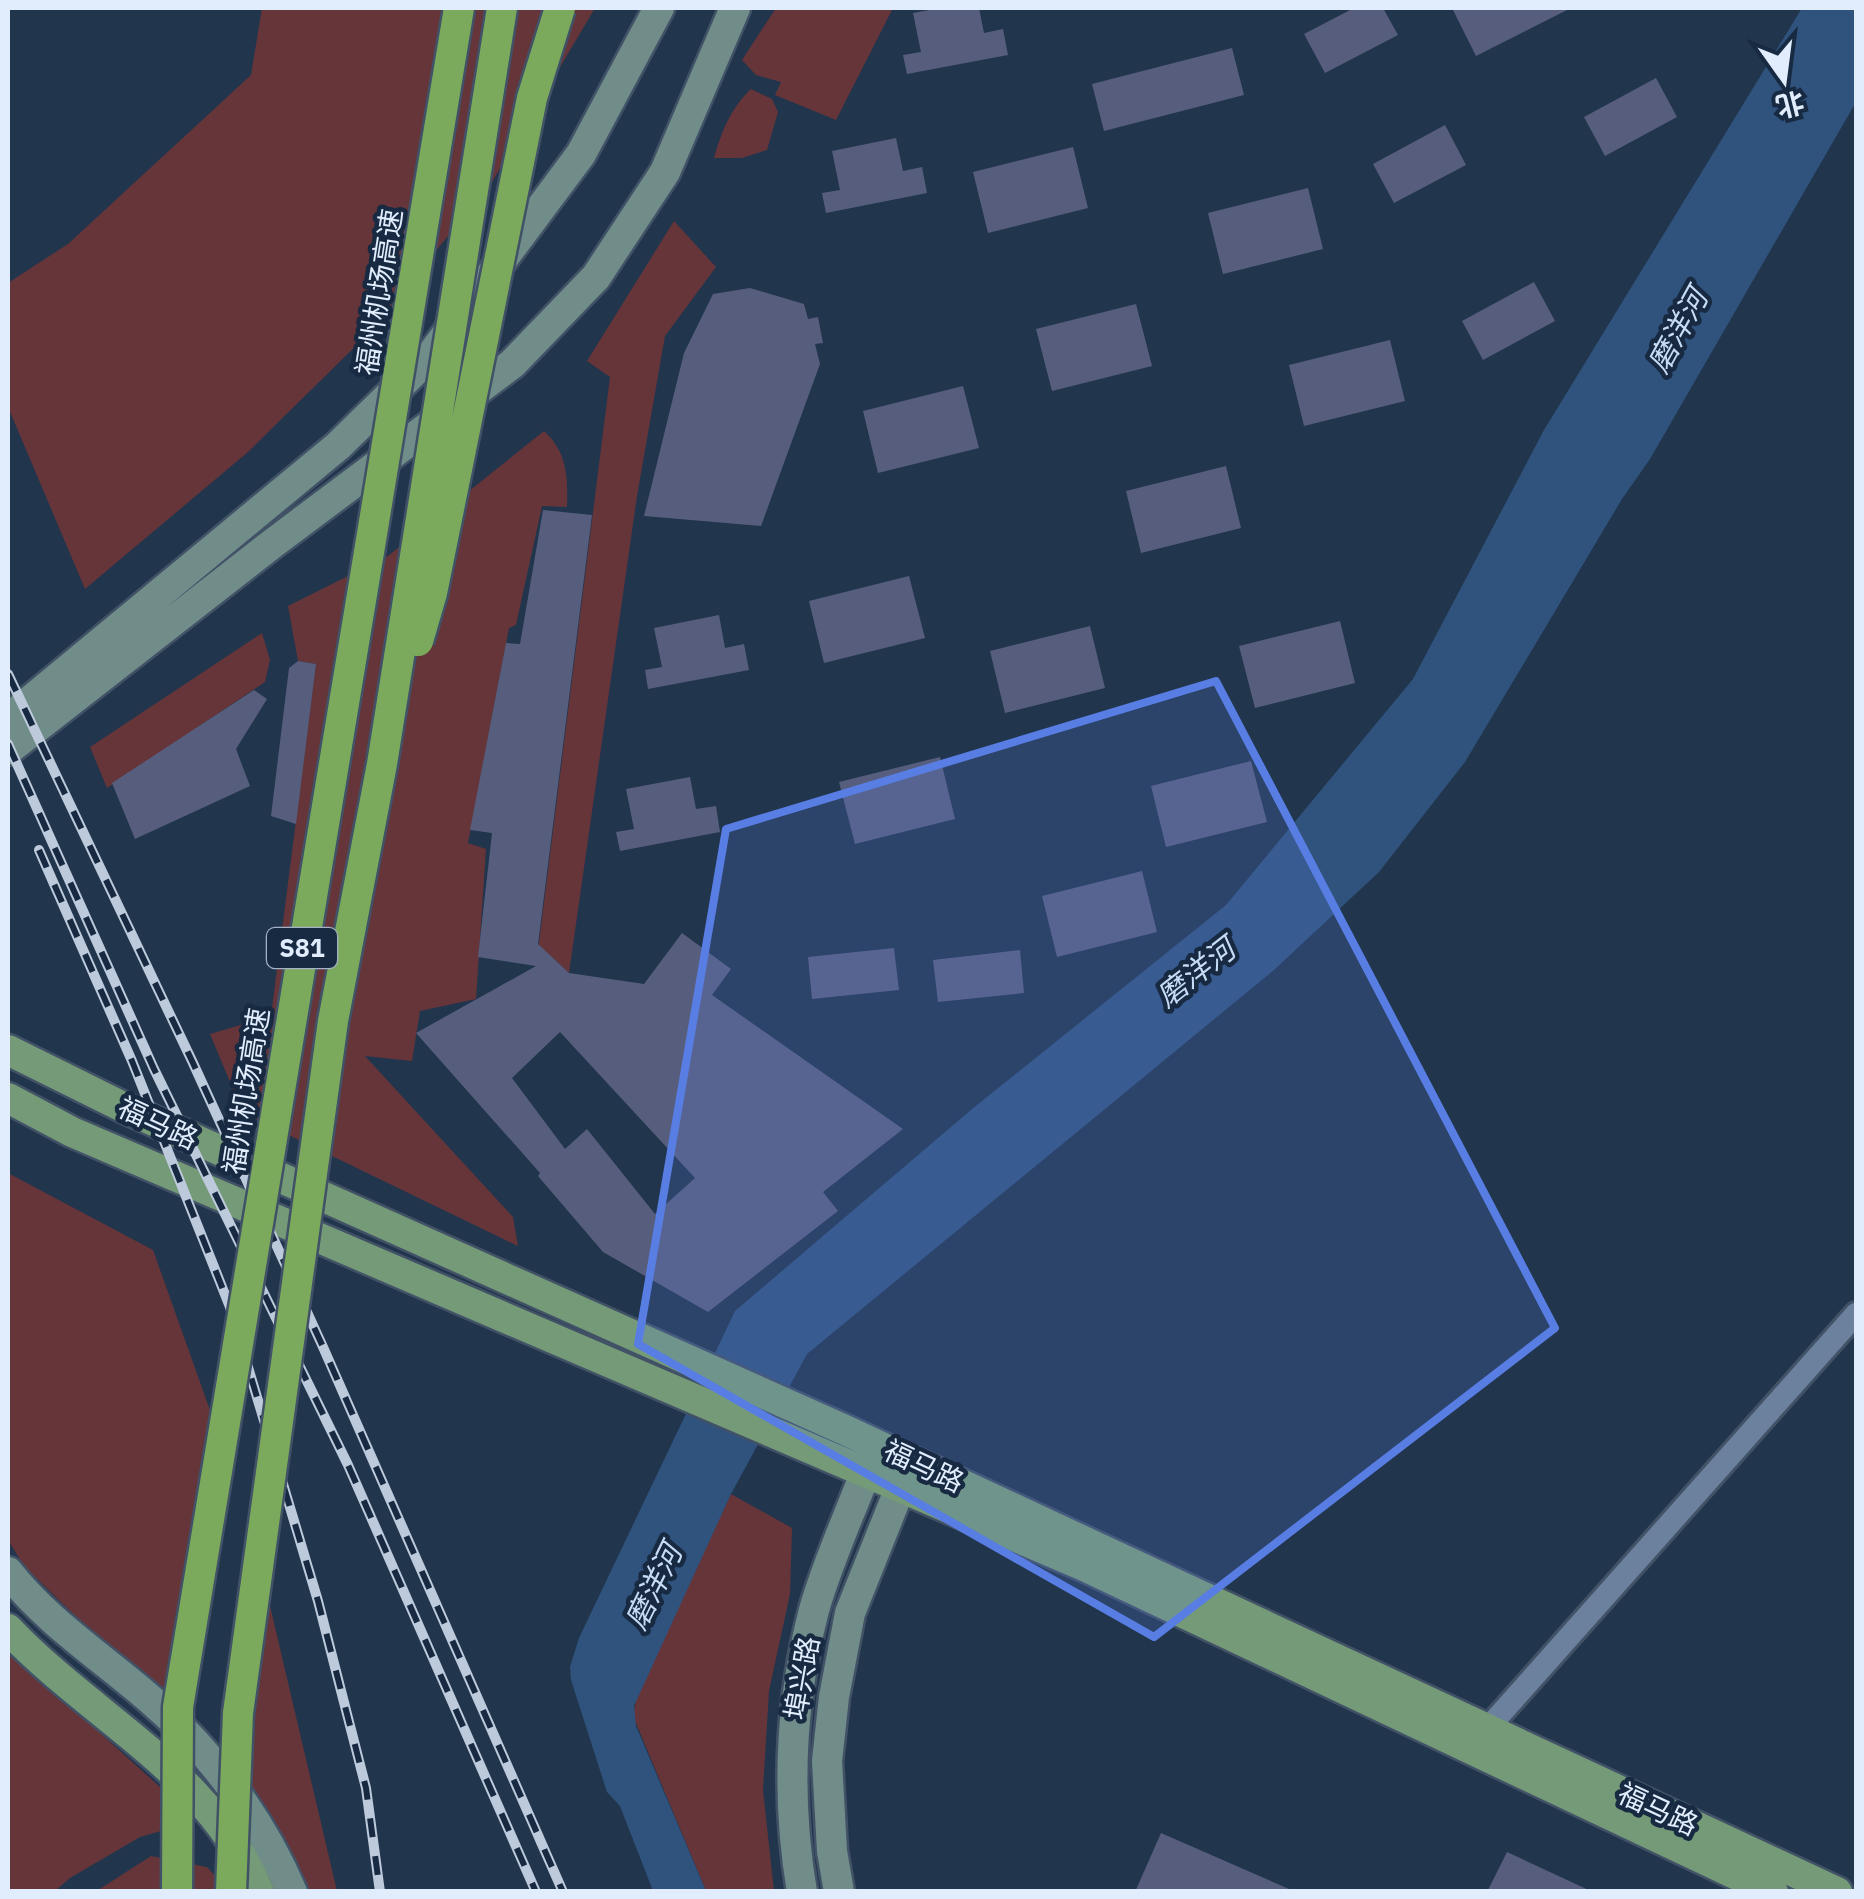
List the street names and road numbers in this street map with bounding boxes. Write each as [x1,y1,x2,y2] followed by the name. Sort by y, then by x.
[347,206,410,378] street label: 福州机场高速
[267,928,337,968] road number: S81
[214,1005,277,1177] street label: 福州机场高速
[112,1088,204,1157] street label: 福马路
[878,1431,970,1500] street label: 福马路
[776,1633,827,1722] street label: 埠兴路
[1612,1774,1704,1843] street label: 福马路

